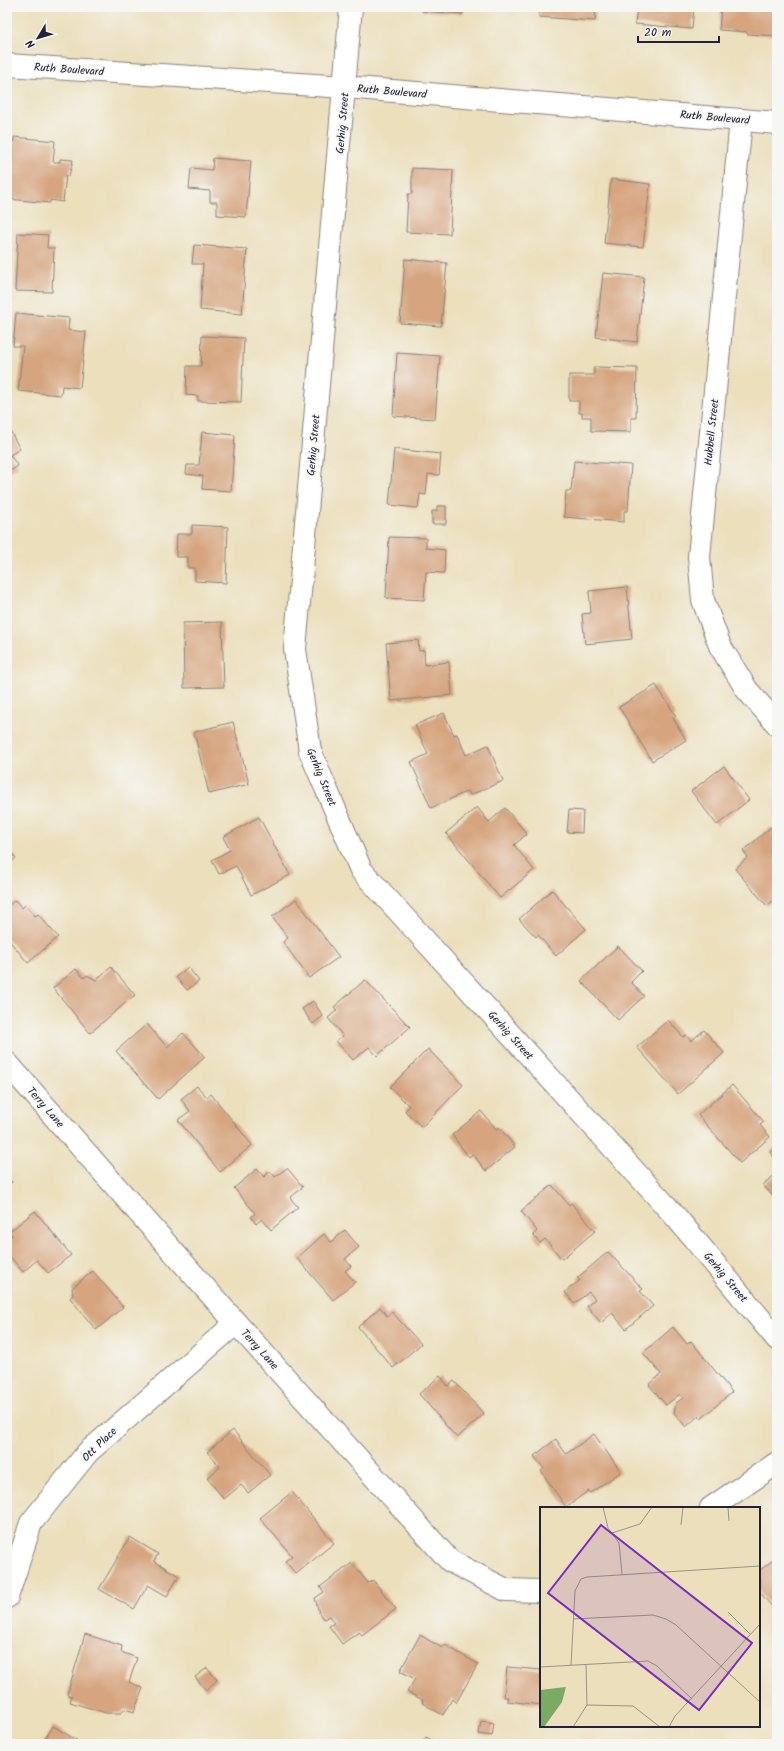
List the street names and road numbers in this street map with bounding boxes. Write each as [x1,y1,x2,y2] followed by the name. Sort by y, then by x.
[33,59,105,81] street label: Ruth Boulevard
[356,80,428,104] street label: Ruth Boulevard
[331,91,355,154] street label: Gerhig Street
[679,106,751,130] street label: Ruth Boulevard
[700,397,725,466] street label: Hubbell Street
[302,413,326,476] street label: Gerhig Street
[301,746,341,810] street label: Gerhig Street
[483,1007,538,1065] street label: Gerhig Street
[22,1083,68,1132] street label: Terry Lane
[699,1248,752,1307] street label: Gerhig Street
[236,1325,283,1374] street label: Terry Lane
[78,1423,122,1466] street label: Ott Place

